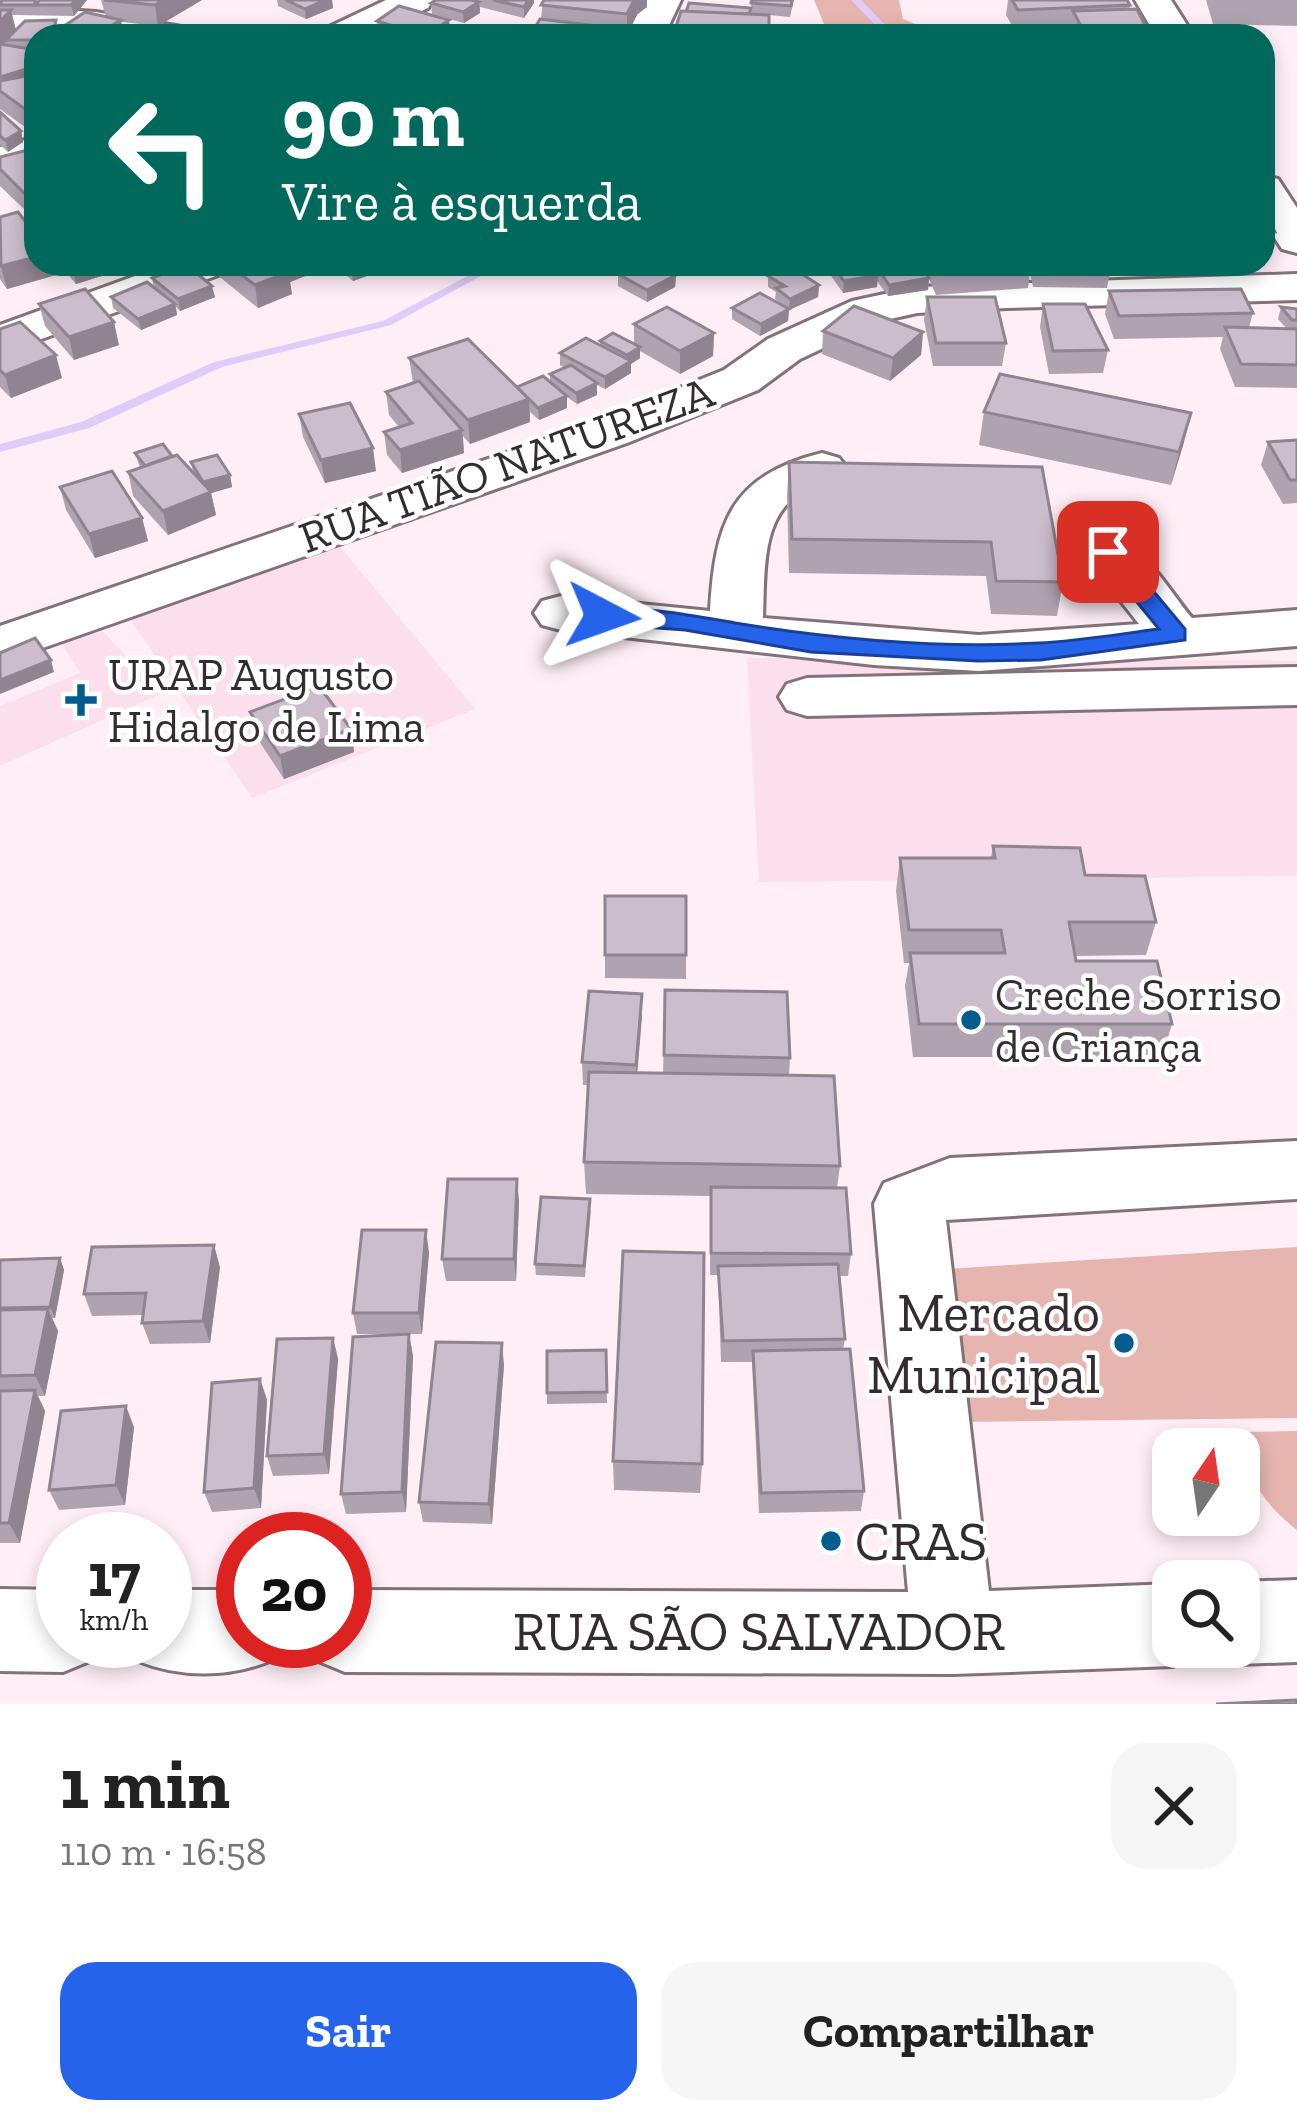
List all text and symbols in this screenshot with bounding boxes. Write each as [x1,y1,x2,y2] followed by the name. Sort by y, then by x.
[282,67,465,168] text: 90 m
[84,72,240,228] icon: left
[282,169,642,234] text: Vire à esquerda
[292,365,721,565] street label: RUA TIÃO NATUREZA
[1057,501,1159,603] pin
[1075,519,1141,585] icon: arrive
[540,553,666,679] position arrow
[108,648,425,754] place label: URAP Augusto Hidalgo de Lima
[65,684,97,716] marker: URAP Augusto Hidalgo de Lima
[995,968,1282,1074] place label: Creche Sorriso de Criança
[958,1007,984,1033] marker: Creche Sorriso de Criança
[867,1280,1100,1407] place label: Mercado Municipal
[1111,1330,1137,1356] marker: Mercado Municipal
[1152,1428,1260,1536] north arrow
[1152,1428,1260,1668] map controls
[855,1509,987,1574] place label: CRAS
[216,1512,372,1668] speed limit sign: 20
[818,1528,844,1554] marker: CRAS
[88,1539,140,1611] text: 17
[1152,1560,1260,1668] button: search
[513,1599,1005,1664] street label: RUA SÃO SALVADOR
[80,1602,148,1638] text: km/h
[60,1740,230,1826] text: 1 min
[1111,1743,1237,1869] button: close
[60,1828,267,1875] text: 110 m · 16:58
[60,1962,637,2100] button: Sair
[661,1962,1237,2100] button: Compartilhar

